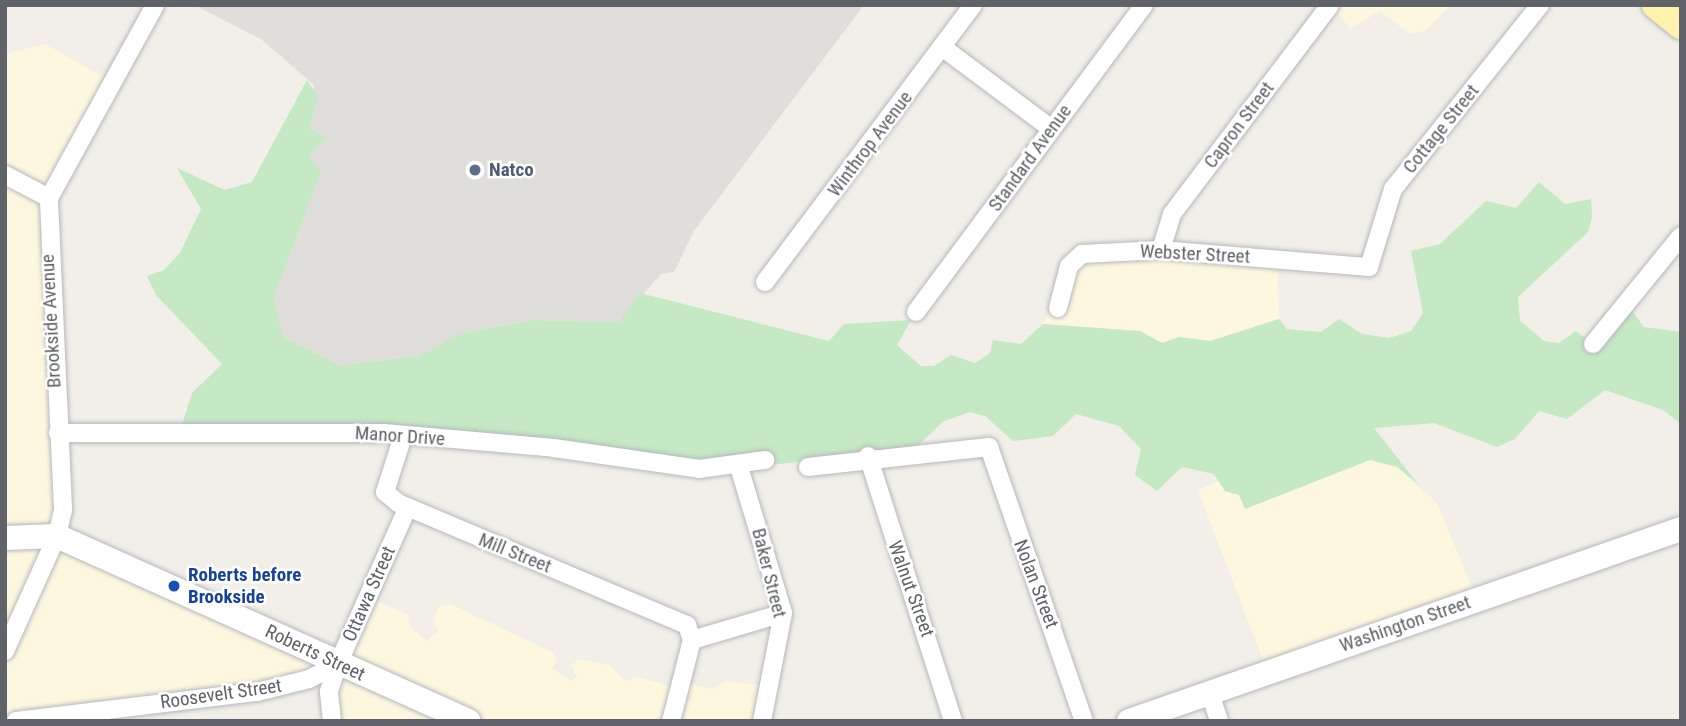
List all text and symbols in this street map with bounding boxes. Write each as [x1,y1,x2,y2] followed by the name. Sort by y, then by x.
[1199,77,1279,173] street label: Capron Street
[1398,80,1484,178] street label: Cottage Street
[823,87,917,201] street label: Winthrop Avenue
[984,100,1076,216] street label: Standard Avenue
[489,159,534,181] place label: Natco
[467,162,483,178] marker: Natco
[1139,240,1251,268] street label: Webster Street
[36,253,66,389] street label: Brookside Avenue
[354,421,446,451] street label: Manor Drive
[747,526,791,620] street label: Baker Street
[475,528,555,578] street label: Mill Street
[1009,537,1063,631] street label: Nolan Street
[883,538,939,640] street label: Walnut Street
[338,543,400,645] street label: Ottawa Street
[188,564,301,608] place label: Roberts before Brookside
[166,578,182,594] marker: Roberts before Brookside
[1336,591,1474,657] street label: Washington Street
[262,620,368,686] street label: Roberts Street
[159,674,283,714] street label: Roosevelt Street

